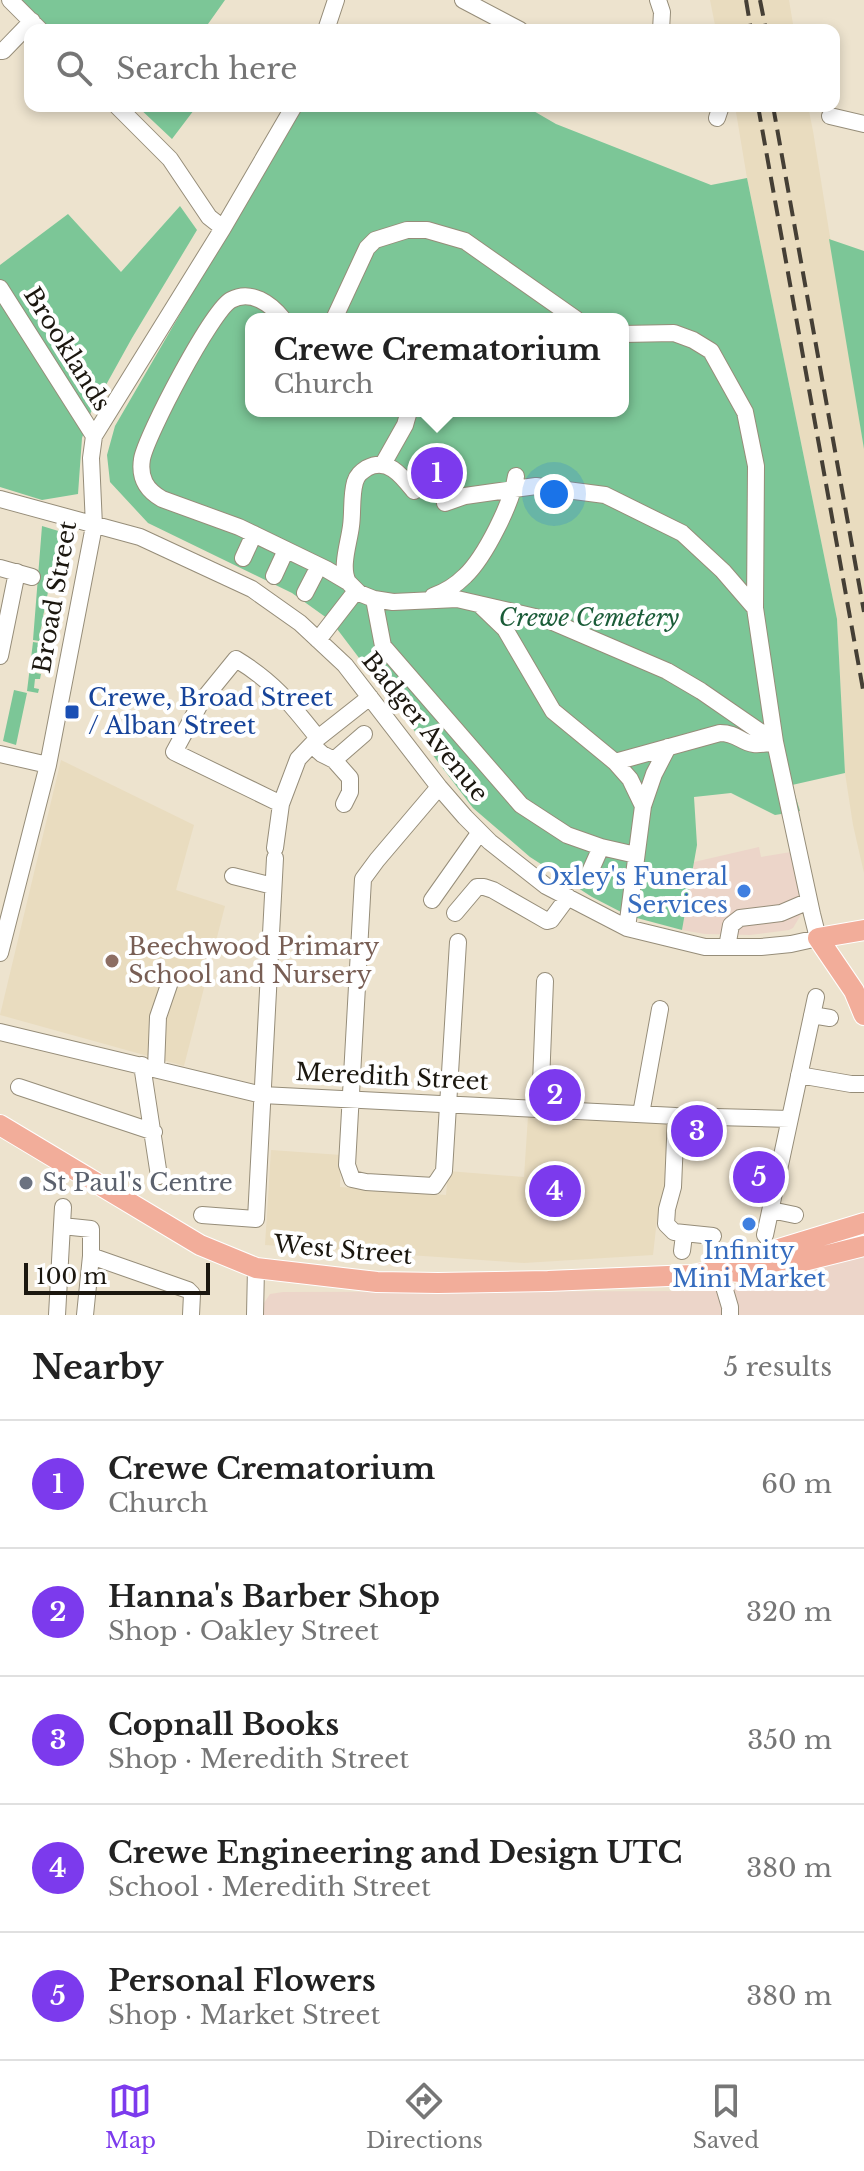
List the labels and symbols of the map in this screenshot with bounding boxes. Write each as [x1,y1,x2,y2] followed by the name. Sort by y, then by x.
[18,281,117,416] street label: Brooklands
[411,443,463,503] pin: 1
[534,474,574,514] your location
[27,519,82,675] street label: Broad Street
[499,603,680,632] park label: Crewe Cemetery
[356,646,495,807] street label: Badger Avenue
[88,683,333,740] place label: Crewe, Broad Street / Alban Street
[63,703,81,721] marker: Crewe, Broad Street / Alban Street
[537,862,728,919] place label: Oxley's Funeral Services
[735,882,753,900] marker: Oxley's Funeral Services
[128,932,380,989] place label: Beechwood Primary School and Nursery
[103,952,121,970] marker: Beechwood Primary School and Nursery
[295,1057,489,1096] street label: Meredith Street
[529,1065,581,1125] pin: 2
[671,1101,723,1161] pin: 3
[733,1147,785,1207] pin: 5
[529,1161,581,1221] pin: 4
[42,1168,233,1197] place label: St Paul's Centre
[17,1174,35,1192] marker: St Paul's Centre
[740,1215,758,1233] marker: Infinity Mini Market
[271,1229,414,1270] street label: West Street
[672,1236,826,1293] place label: Infinity Mini Market
[24,1259,210,1295] scale bar

